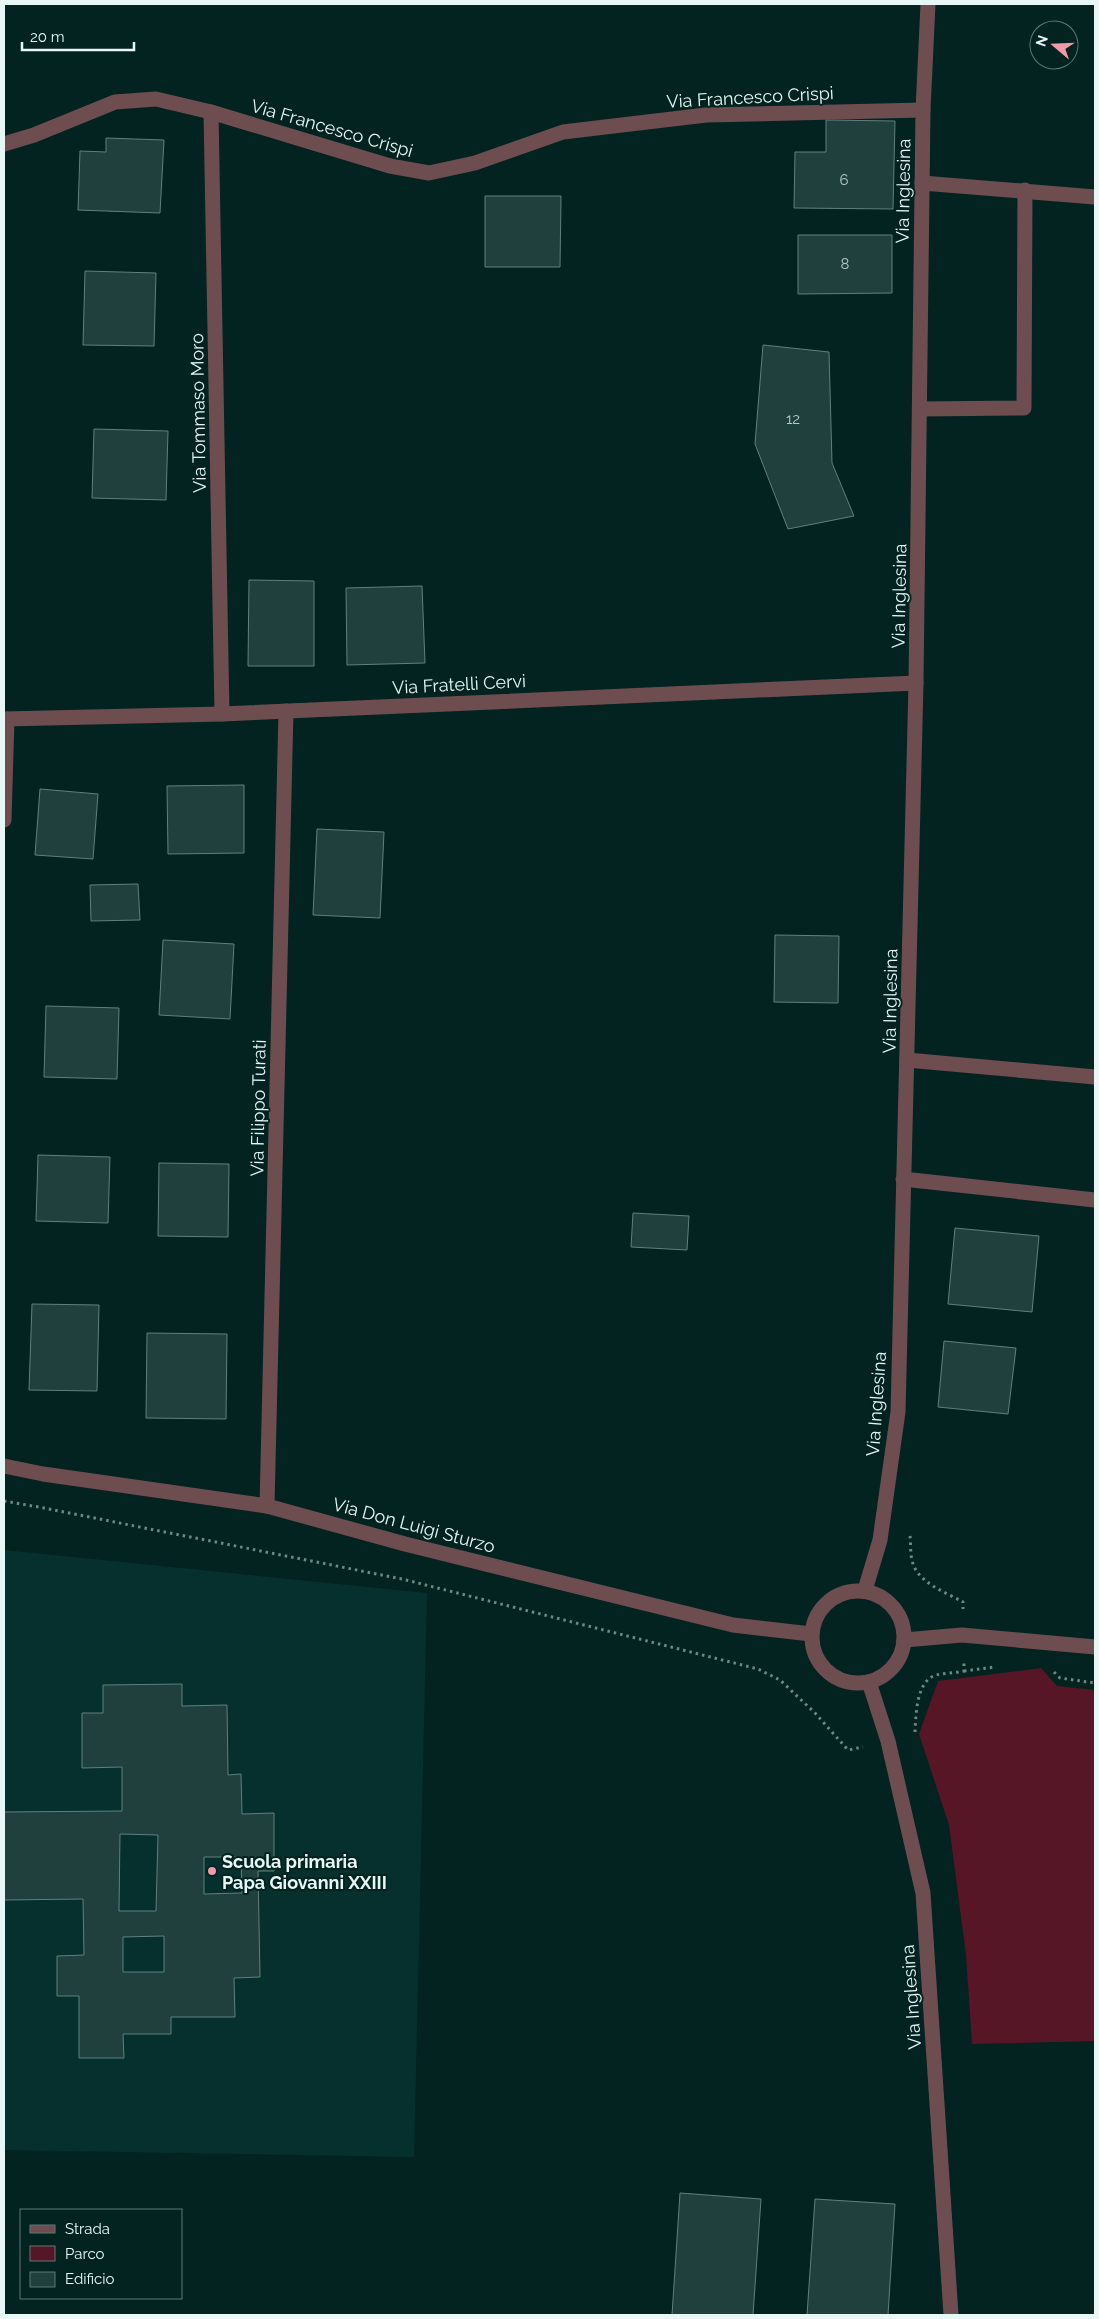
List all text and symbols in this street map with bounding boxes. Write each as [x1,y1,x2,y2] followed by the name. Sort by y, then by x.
[22,20,135,52] scale bar
[1029,20,1079,70] north arrow
[30,28,65,46] text: 20 m
[1032,33,1051,48] text: N
[666,82,834,112] street label: Via Francesco Crispi
[249,95,415,161] street label: Via Francesco Crispi
[892,138,914,244] street label: Via Inglesina
[839,171,849,189] house number: 6
[841,255,850,273] house number: 8
[186,333,210,493] street label: Via Tommaso Moro
[786,410,800,428] house number: 12
[888,543,910,649] street label: Via Inglesina
[392,670,526,698] street label: Via Fratelli Cervi
[879,948,901,1054] street label: Via Inglesina
[246,1039,270,1177] street label: Via Filippo Turati
[862,1351,890,1457] street label: Via Inglesina
[331,1493,498,1557] street label: Via Don Luigi Sturzo
[222,1851,387,1893] place label: Scuola primaria Papa Giovanni XXIII
[206,1865,218,1877] marker: Scuola primaria Papa Giovanni XXIII
[897,1944,925,2050] street label: Via Inglesina
[20,2209,182,2299] legend
[65,2220,110,2238] text: Strada
[65,2245,105,2263] text: Parco
[65,2270,115,2288] text: Edificio

